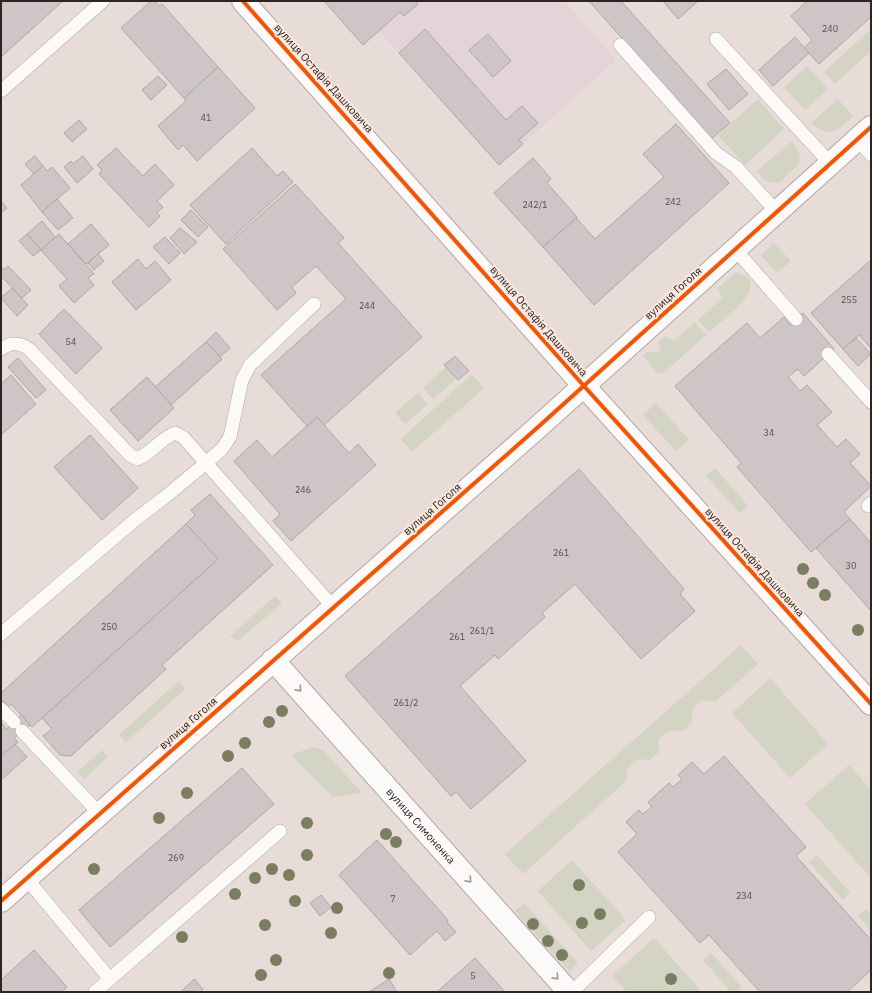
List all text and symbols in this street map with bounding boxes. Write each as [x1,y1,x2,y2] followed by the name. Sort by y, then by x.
[271,21,377,136] street label: вулиця Остафія Дашковича
[822,23,838,34] house number: 240
[201,112,211,123] house number: 41
[665,196,681,207] house number: 242
[522,199,548,210] house number: 242/1
[487,263,591,379] street label: вулиця Остафія Дашковича
[641,264,705,322] street label: вулиця Гоголя
[841,294,857,305] house number: 255
[359,300,375,311] house number: 244
[66,336,76,347] house number: 54
[764,427,774,438] house number: 34
[400,480,464,538] street label: вулиця Гоголя
[295,484,311,495] house number: 246
[702,505,808,620] street label: вулиця Остафія Дашковича
[553,547,569,558] house number: 261
[846,560,856,571] house number: 30
[101,621,117,632] house number: 250
[469,625,495,636] house number: 261/1
[449,631,465,642] house number: 261
[294,684,302,692] one-way arrow
[156,694,220,752] street label: вулиця Гоголя
[393,697,419,708] house number: 261/2
[383,785,458,867] street label: вулиця Симоненка
[168,852,184,863] house number: 269
[465,876,472,883] one-way arrow
[736,890,752,901] house number: 234
[390,893,396,904] house number: 7
[470,970,476,981] house number: 5
[551,973,558,980] one-way arrow

